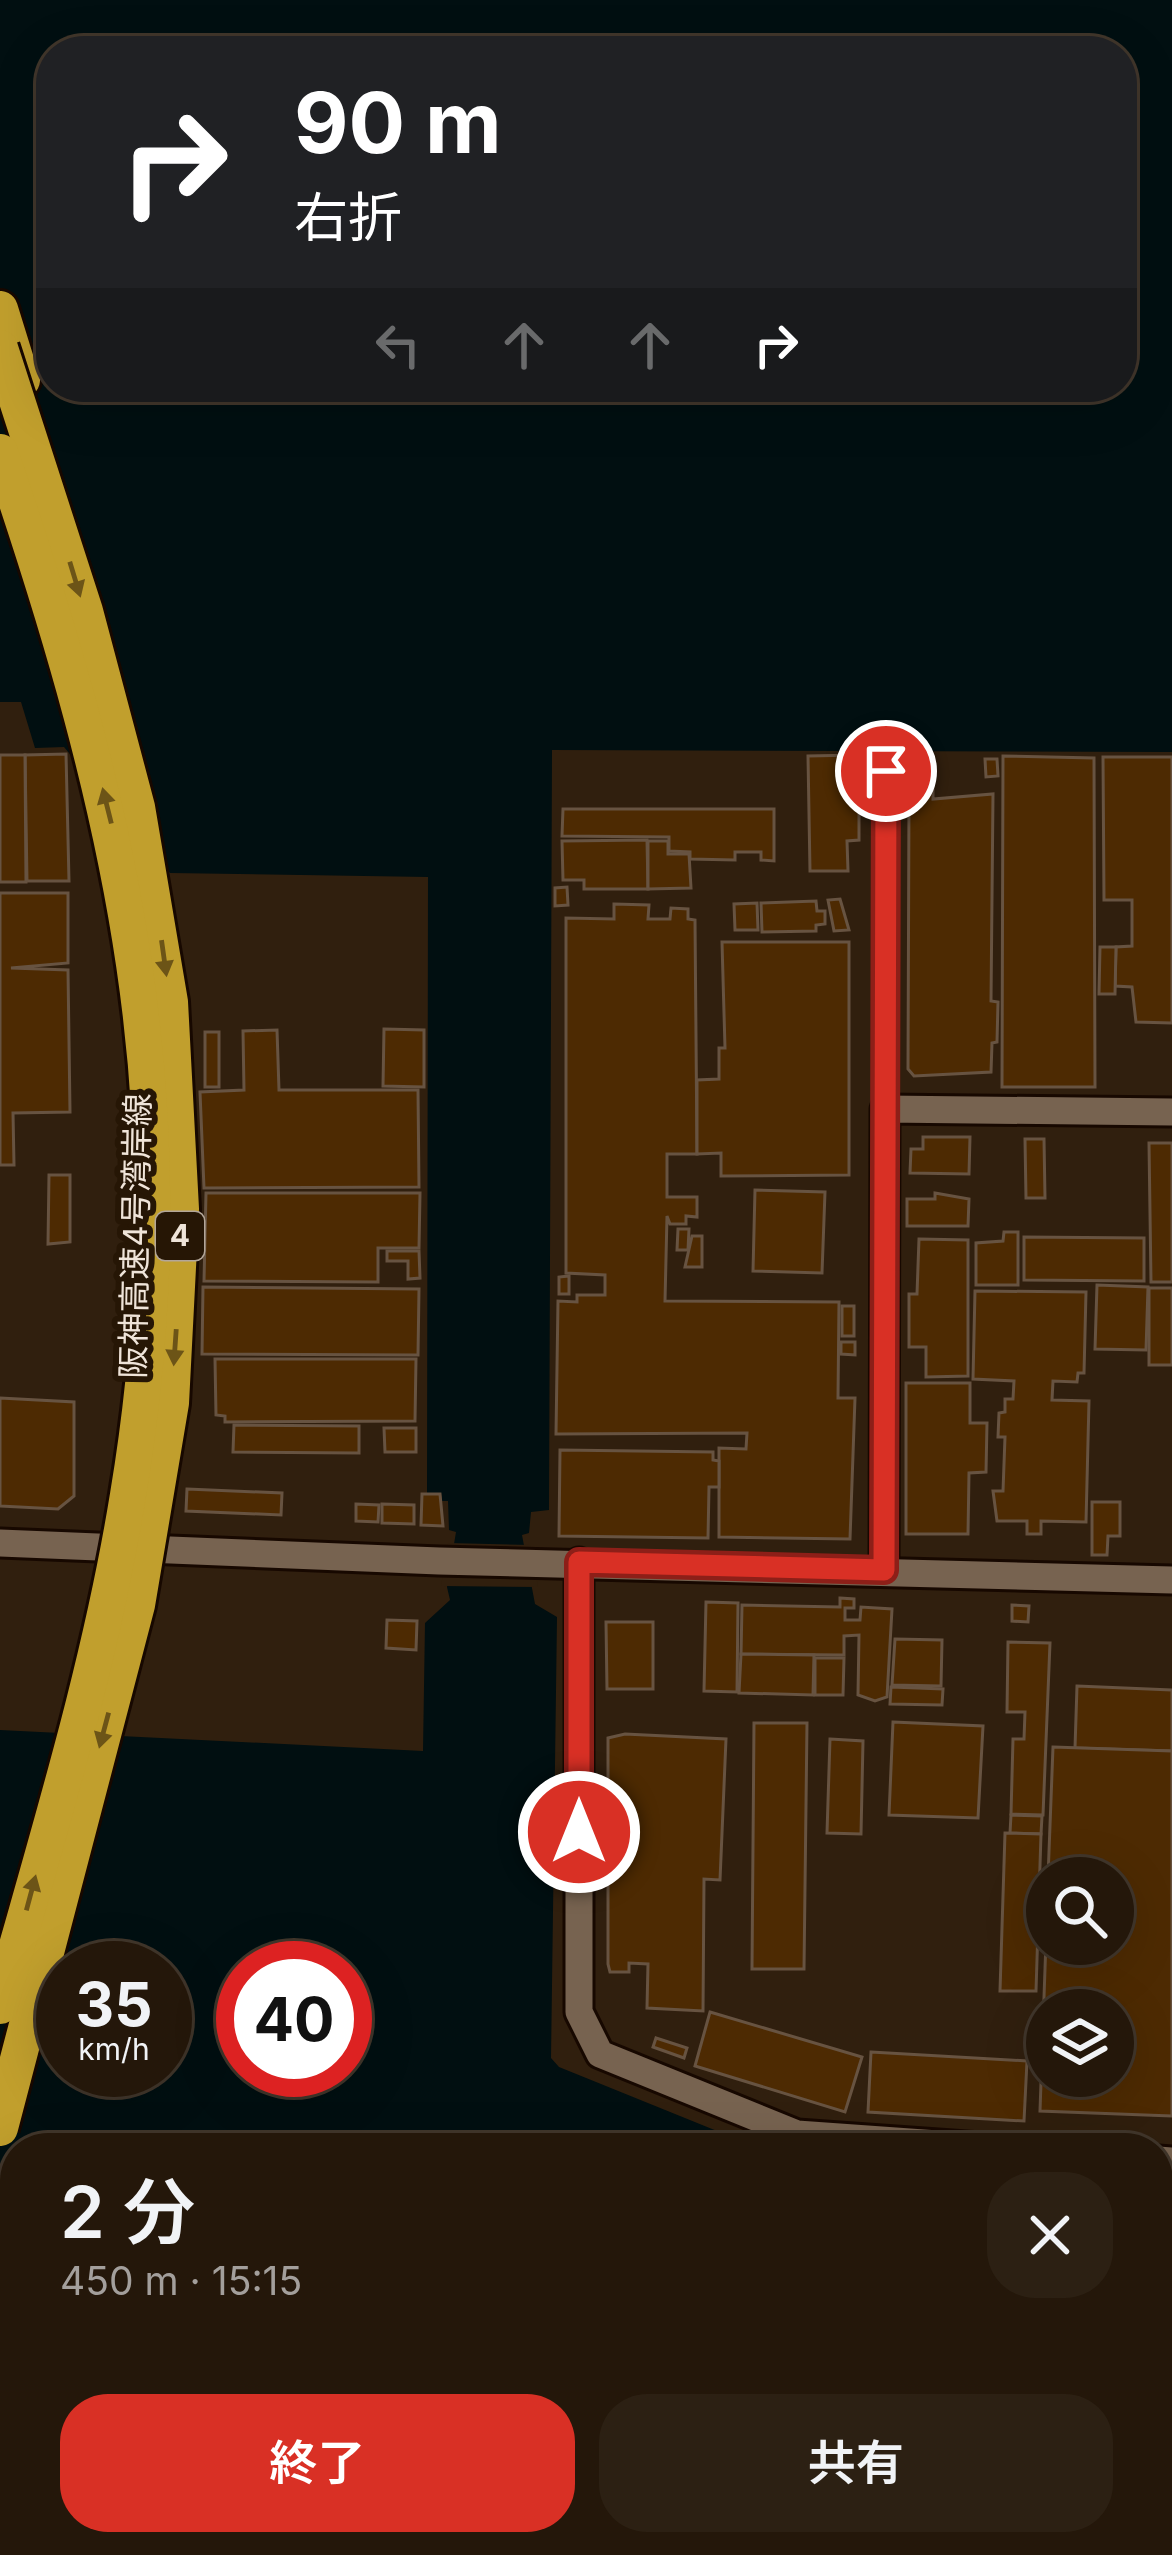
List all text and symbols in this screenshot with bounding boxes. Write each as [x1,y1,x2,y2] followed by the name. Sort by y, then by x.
[294,72,502,173] text: 90 m
[96,84,252,240] icon: right
[294,185,402,250] text: 右折
[365,312,431,378] icon: left
[491,312,557,378] icon: ahead
[617,312,683,378] icon: ahead
[743,312,809,378] icon: right
[67,561,85,598] one-way arrow
[835,720,937,822] pin
[853,738,919,804] icon: arrive
[97,787,116,824] one-way arrow
[155,940,174,977] one-way arrow
[113,1093,157,1379] street label: 阪神高速4号湾岸線
[156,1212,204,1260] road number: 4
[165,1329,184,1366] one-way arrow
[94,1712,113,1749] one-way arrow
[516,1769,642,1895] position arrow
[1026,1857,1134,2097] map controls
[1026,1857,1134,1965] button: search
[23,1874,42,1911] one-way arrow
[216,1941,372,2097] speed limit sign: 40
[75,1968,153,2040] text: 35
[1026,1989,1134,2097] button: layers
[78,2031,150,2067] text: km/h
[60,2168,195,2255] text: 2 分
[987,2172,1113,2298] button: close
[60,2257,302,2304] text: 450 m · 15:15
[60,2394,575,2532] button: 終了
[599,2394,1113,2532] button: 共有

